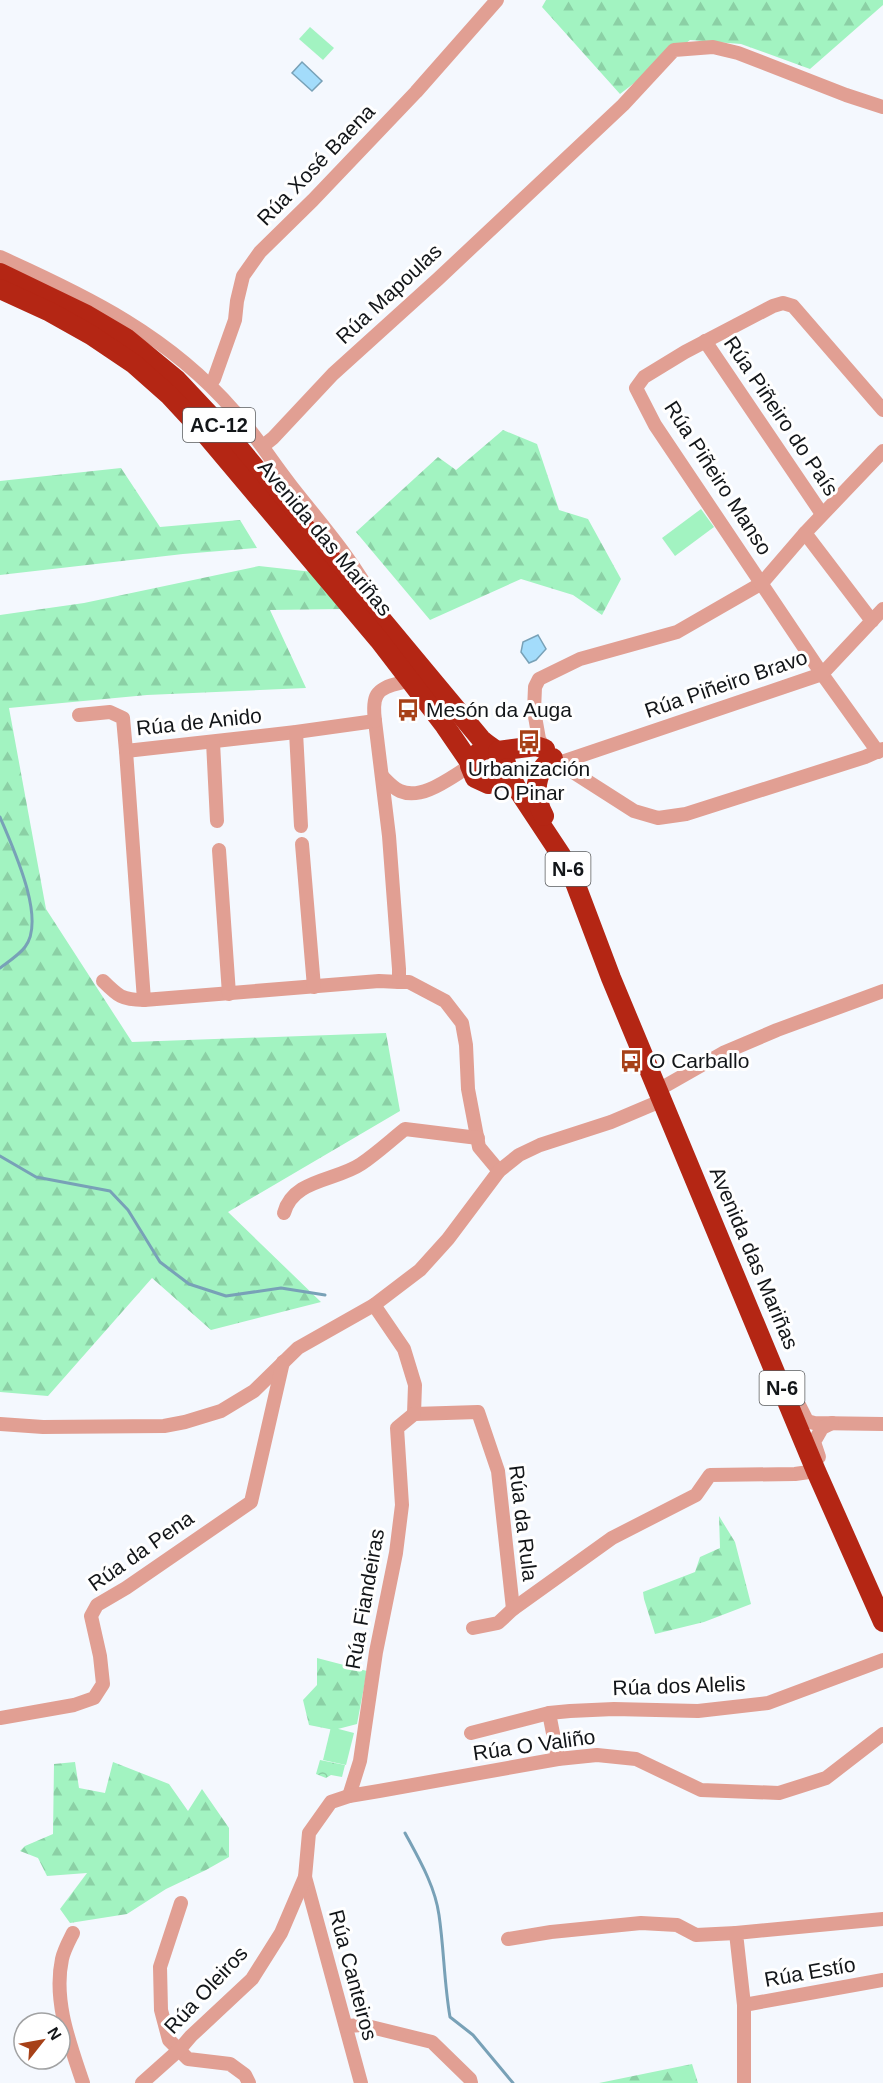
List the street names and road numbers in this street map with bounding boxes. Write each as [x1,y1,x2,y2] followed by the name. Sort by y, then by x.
[252,99,379,230] street label: Rúa Xosé Baena
[331,239,446,348] street label: Rúa Mapoulas
[720,332,843,500] street label: Rúa Piñeiro do País
[660,397,777,559] street label: Rúa Piñeiro Manso
[183,408,255,442] road number: AC-12
[254,455,397,620] street label: Avenida das Mariñas
[642,645,810,722] street label: Rúa Piñeiro Bravo
[135,703,263,740] street label: Rúa de Anido
[546,852,590,886] road number: N-6
[706,1163,803,1352] street label: Avenida das Mariñas
[760,1371,804,1405] road number: N-6
[505,1464,542,1583] street label: Rúa da Rula
[84,1506,198,1595] street label: Rúa da Pena
[341,1527,388,1671] street label: Rúa Fiandeiras
[612,1672,746,1699] street label: Rúa dos Alelis
[471,1725,597,1764] street label: Rúa O Valiño
[325,1907,382,2043] street label: Rúa Canteiros
[159,1941,252,2038] street label: Rúa Oleiros
[763,1952,857,1991] street label: Rúa Estío

